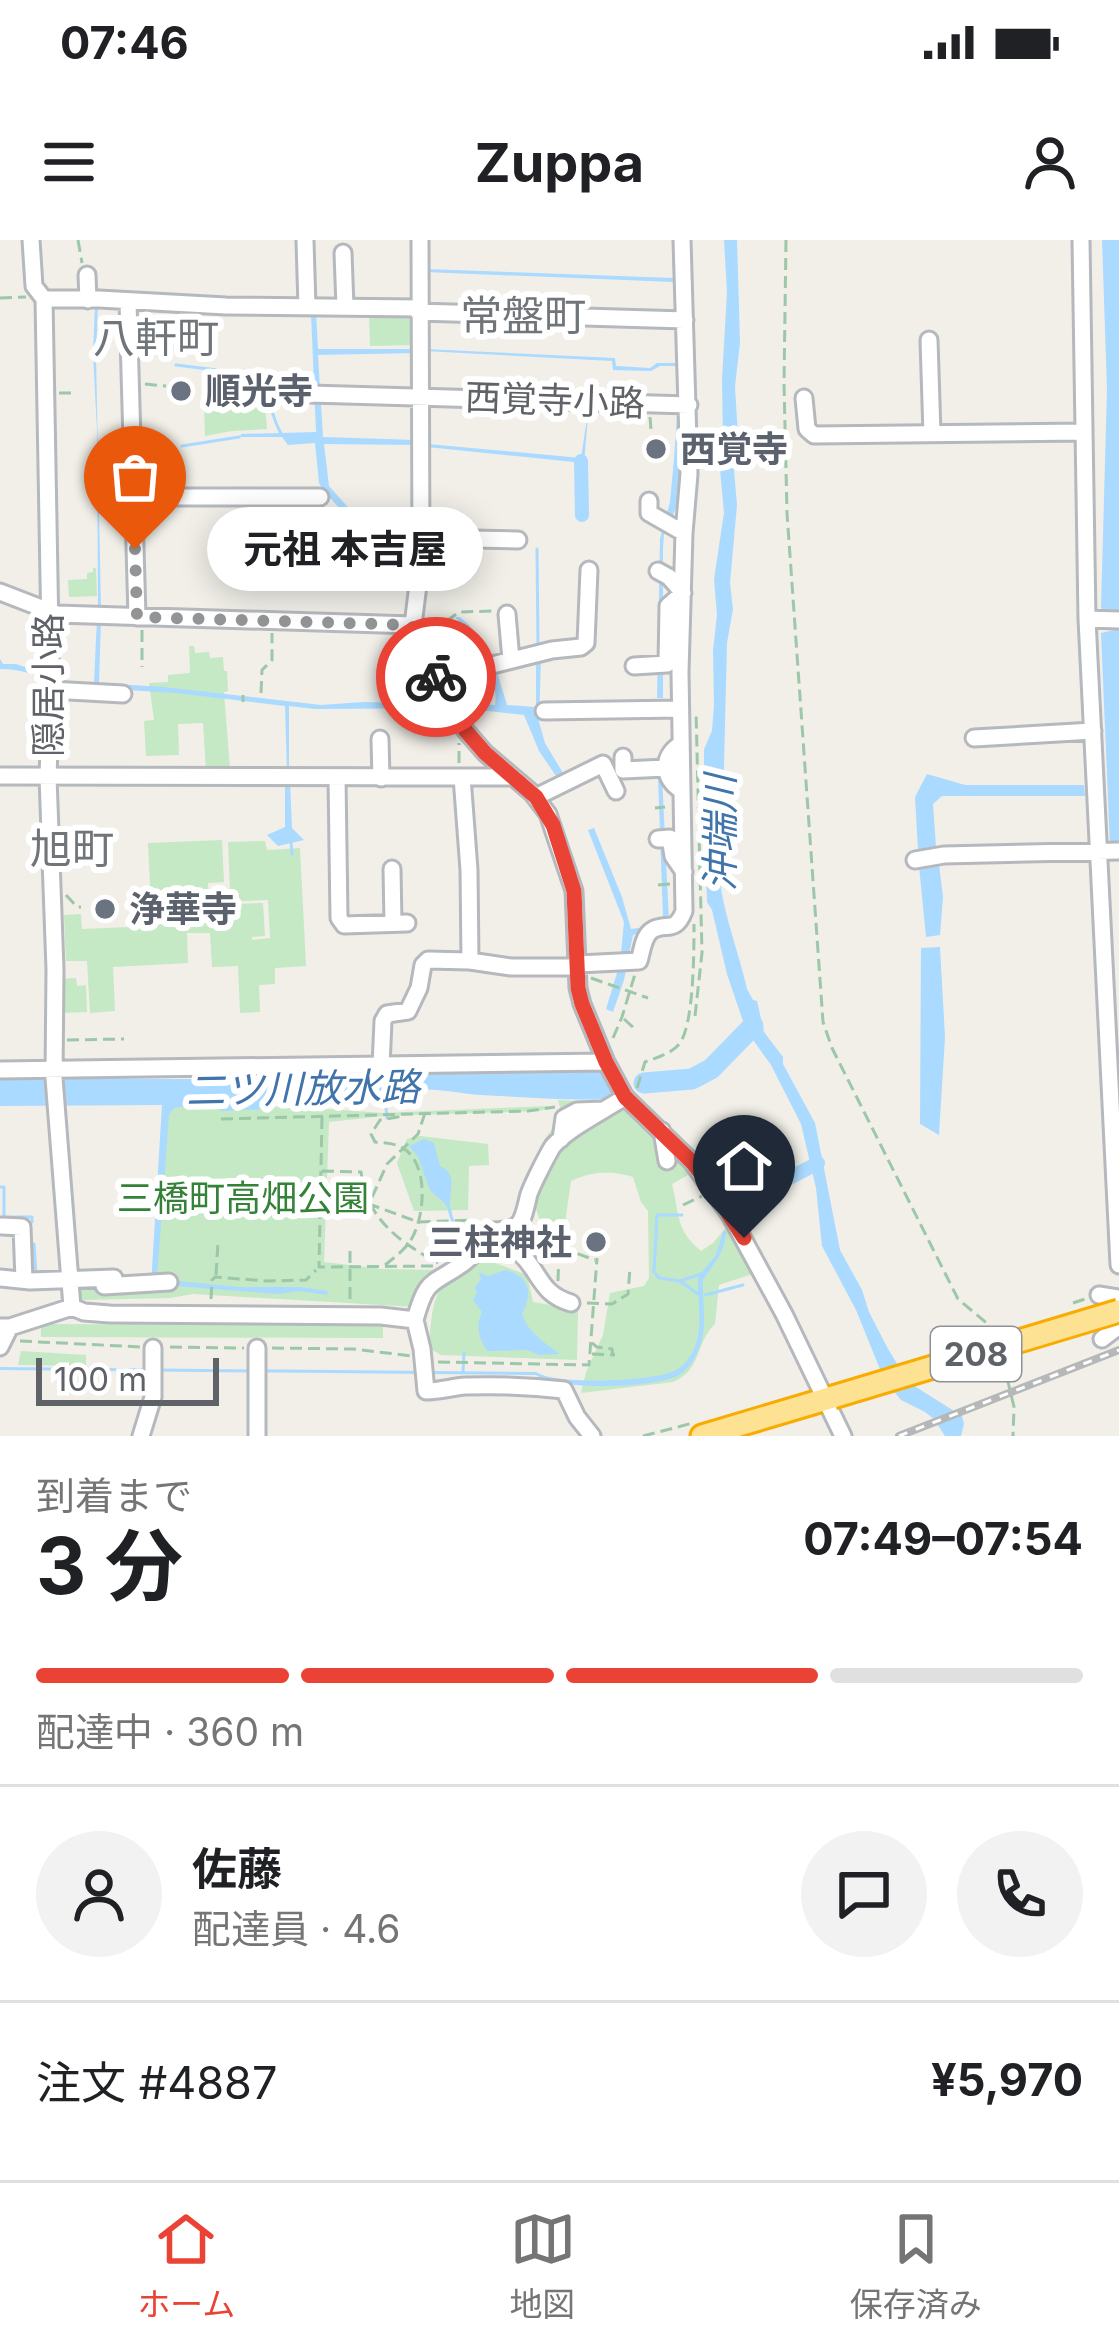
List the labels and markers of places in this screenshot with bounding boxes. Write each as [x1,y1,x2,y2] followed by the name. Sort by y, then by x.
[205,369,313,413] place label: 順光寺
[168,378,194,404] marker: 順光寺
[84,426,186,549] pin
[680,427,788,471] place label: 西覚寺
[643,436,669,462] marker: 西覚寺
[207,507,483,591] callout: 元祖 本吉屋
[129,887,237,931] place label: 浄華寺
[92,896,118,922] marker: 浄華寺
[693,1115,795,1238] pin
[428,1220,572,1264] place label: 三柱神社
[583,1229,609,1255] marker: 三柱神社

